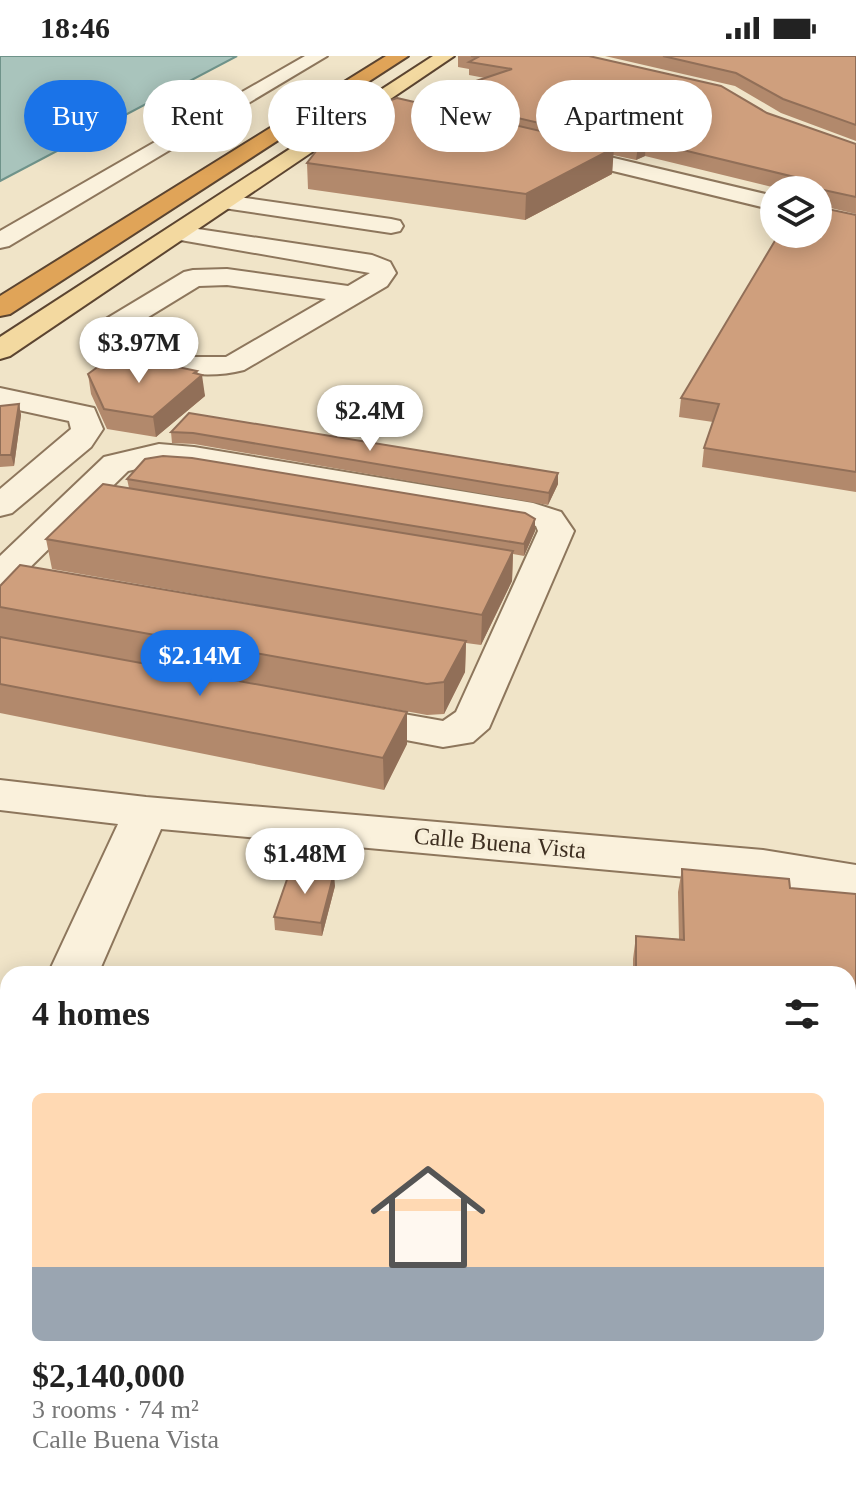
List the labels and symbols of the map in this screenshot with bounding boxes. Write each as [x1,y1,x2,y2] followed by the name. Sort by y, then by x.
[74,317,204,385] pin: $3.97M
[314,385,426,453] pin: $2.4M
[135,630,265,698] pin: $2.14M
[413,823,588,864] street label: Calle Buena Vista
[240,828,370,896] pin: $1.48M

